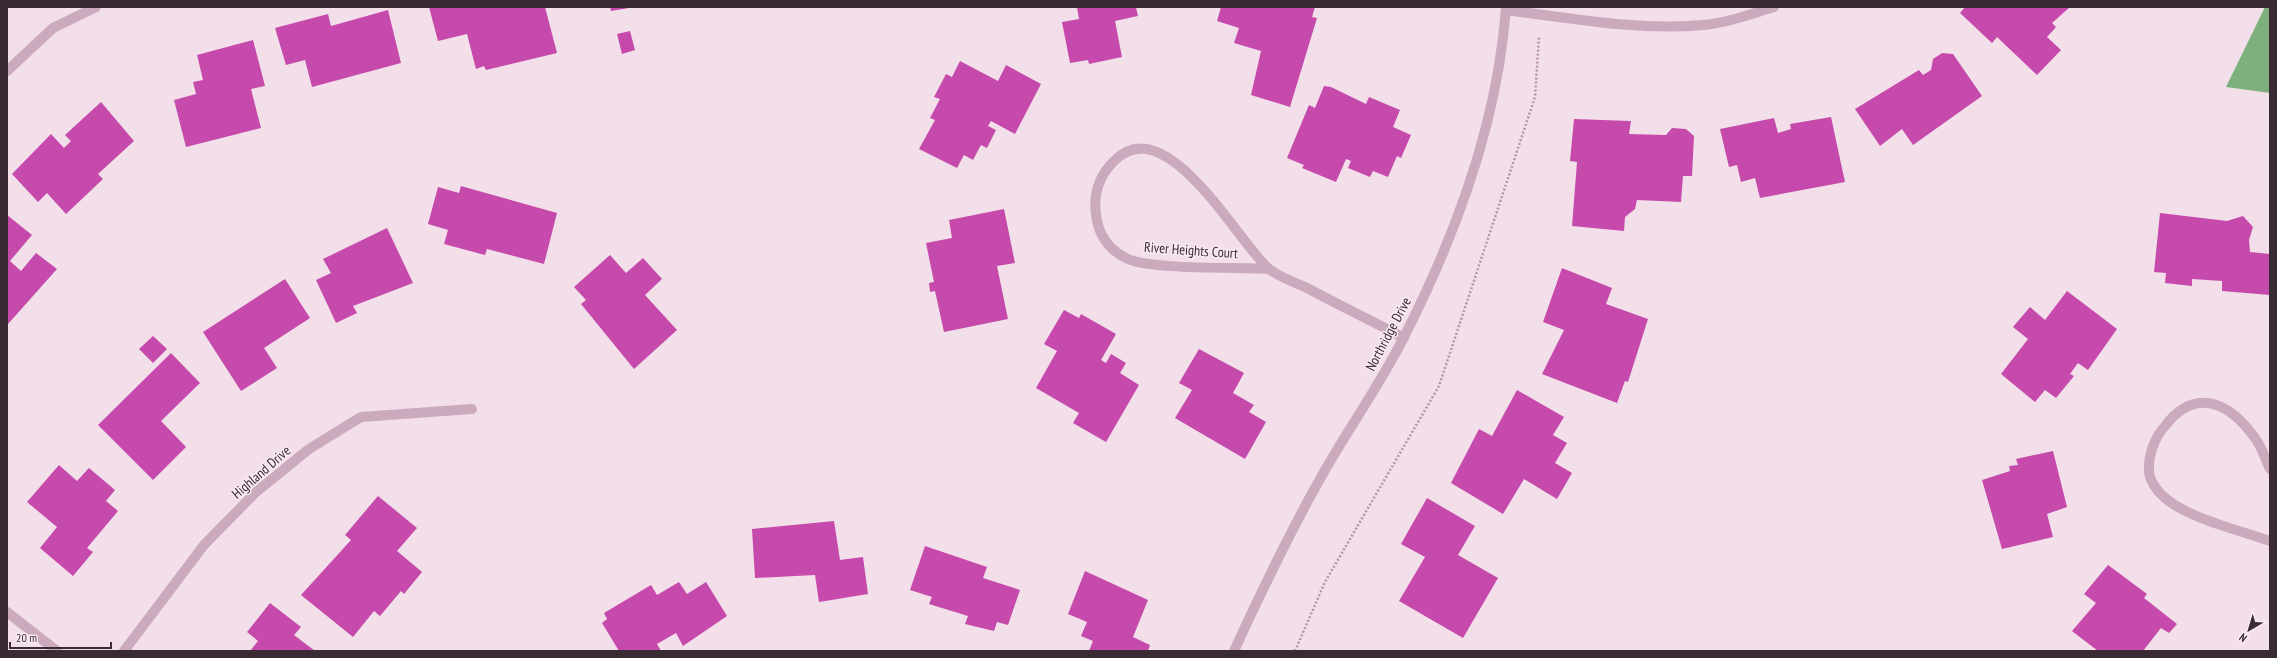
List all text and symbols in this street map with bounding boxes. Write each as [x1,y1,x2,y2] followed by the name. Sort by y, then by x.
[1143,238,1239,262] street label: River Heights Court
[1361,294,1415,374] street label: Northridge Drive
[228,441,294,502] street label: Highland Drive
[2229,610,2269,650] north arrow
[10,624,111,650] scale bar
[16,630,37,645] text: 20 m
[2236,631,2249,645] text: N

